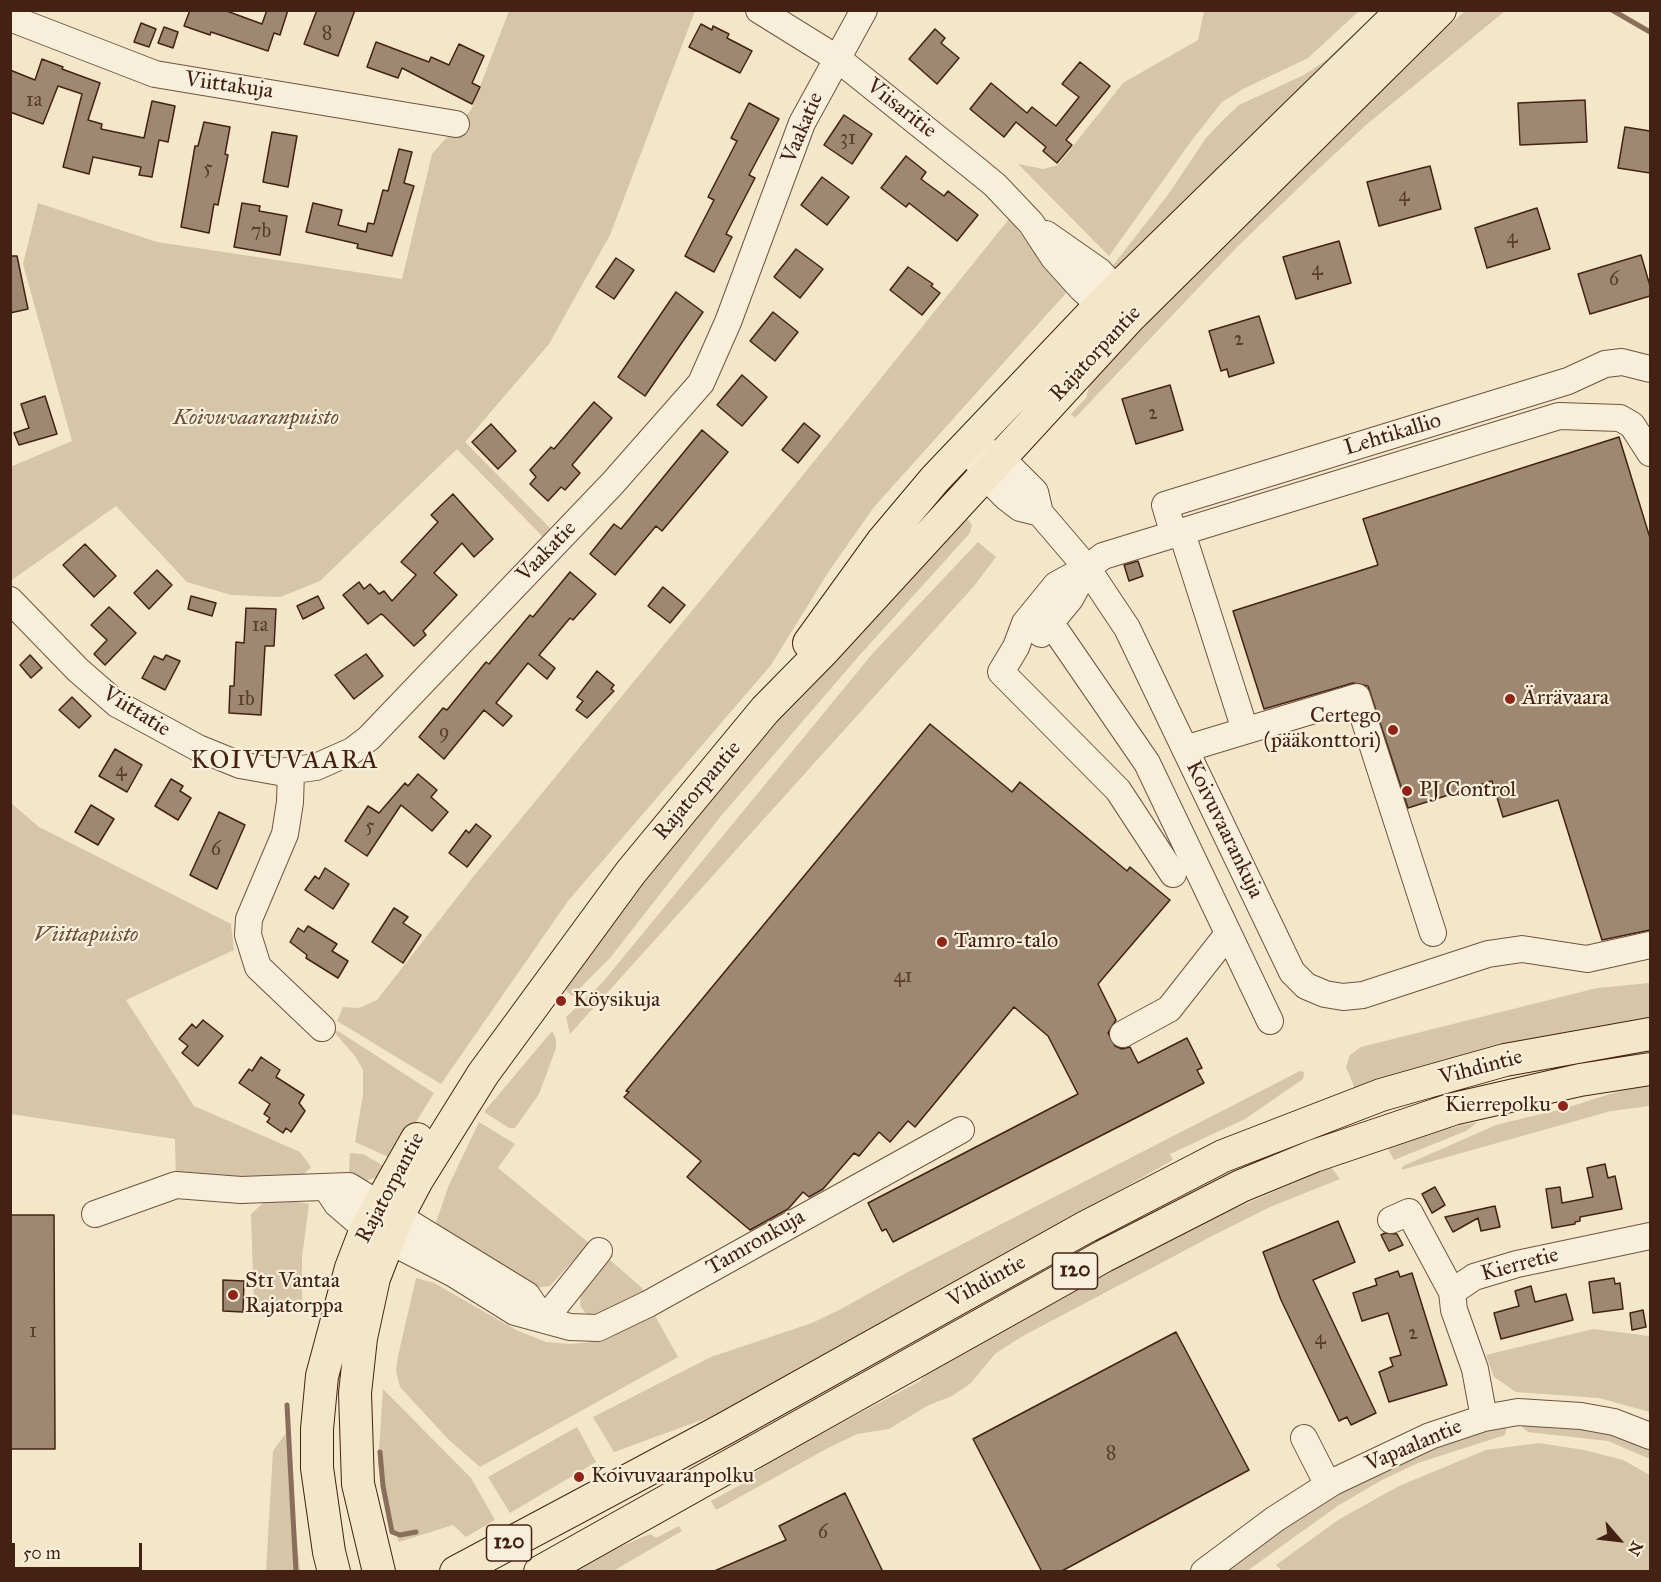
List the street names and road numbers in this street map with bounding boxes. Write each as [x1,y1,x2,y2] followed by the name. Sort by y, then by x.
[183,67,275,105] street label: Viittakuja
[861,73,941,145] street label: Viisaritie
[776,89,830,167] street label: Vaakatie
[1045,301,1147,407] street label: Rajatorpantie
[1341,408,1445,462] street label: Lehtikallio
[512,516,582,588] street label: Vaakatie
[97,681,175,743] street label: Viittatie
[649,736,747,846] street label: Rajatorpantie
[1179,757,1269,903] street label: Koivuvaarankuja
[1436,1044,1526,1092] street label: Vihdintie
[351,1128,431,1248] street label: Rajatorpantie
[702,1204,810,1282] street label: Tamronkuja
[1478,1242,1562,1288] street label: Kierretie
[943,1250,1031,1314] street label: Vihdintie
[1052,1253,1098,1289] road number: 120
[1362,1414,1466,1478] street label: Vapaalantie
[486,1525,532,1561] road number: 120

